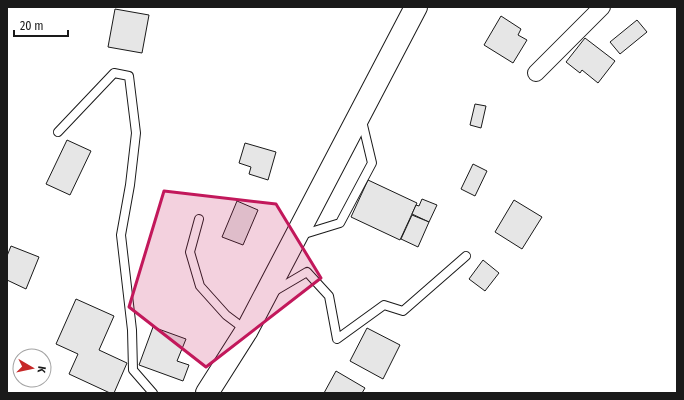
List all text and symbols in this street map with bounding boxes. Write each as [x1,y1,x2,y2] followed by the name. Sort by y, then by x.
[14,12,68,38] scale bar
[20,19,44,33] text: 20 m
[12,348,52,388] north arrow
[34,365,48,374] text: K

